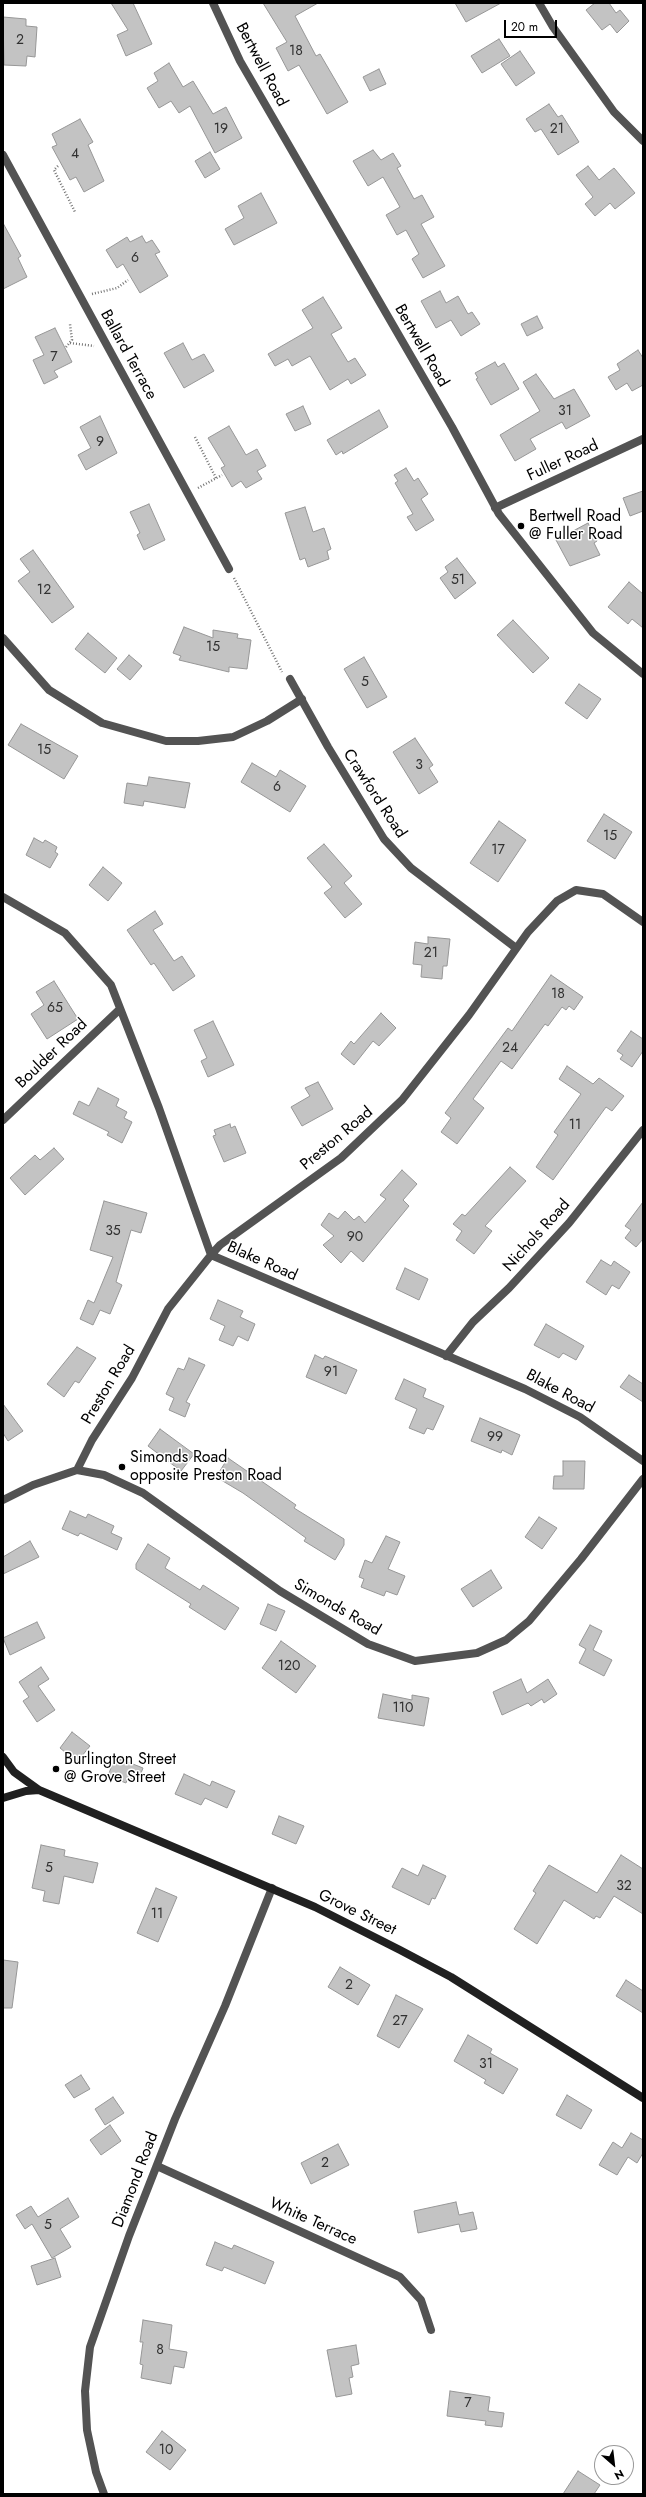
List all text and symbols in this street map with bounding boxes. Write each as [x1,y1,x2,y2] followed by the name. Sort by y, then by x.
[506,12,559,38] scale bar
[511,18,538,36] text: 20 m
[231,20,291,110] street label: Bertwell Road
[16,33,24,49] house number: 2
[289,44,303,60] house number: 18
[214,122,228,138] house number: 19
[550,122,564,138] house number: 21
[71,147,79,163] house number: 4
[131,251,139,267] house number: 6
[390,301,452,391] street label: Bertwell Road
[95,307,161,403] street label: Ballard Terrace
[50,350,58,366] house number: 7
[558,404,572,420] house number: 31
[96,435,104,451] house number: 9
[524,436,602,486] street label: Fuller Road
[529,507,623,545] place label: Bertwell Road @ Fuller Road
[516,521,526,531] marker: Bertwell Road @ Fuller Road
[451,573,465,589] house number: 51
[37,583,51,599] house number: 12
[206,640,220,656] house number: 15
[361,675,369,691] house number: 5
[37,743,51,759] house number: 15
[338,746,410,842] street label: Crawford Road
[415,758,423,774] house number: 3
[273,780,281,796] house number: 6
[603,829,617,845] house number: 15
[491,843,505,859] house number: 17
[424,946,438,962] house number: 21
[551,987,565,1003] house number: 18
[47,1001,63,1017] house number: 65
[12,1015,92,1093] street label: Boulder Road
[502,1041,518,1057] house number: 24
[297,1103,377,1175] street label: Preston Road
[569,1118,581,1134] house number: 11
[499,1196,575,1276] street label: Nichols Road
[105,1224,121,1240] house number: 35
[347,1230,363,1246] house number: 90
[224,1238,300,1286] street label: Blake Road
[78,1342,140,1428] street label: Preston Road
[324,1365,338,1381] house number: 91
[523,1366,597,1418] street label: Blake Road
[487,1430,503,1446] house number: 99
[130,1448,282,1486] place label: Simonds Road opposite Preston Road
[117,1462,127,1472] marker: Simonds Road opposite Preston Road
[290,1575,384,1641] street label: Simonds Road
[278,1659,300,1675] house number: 120
[393,1701,413,1717] house number: 110
[64,1750,176,1788] place label: Burlington Street @ Grove Street
[51,1764,61,1774] marker: Burlington Street @ Grove Street
[45,1861,53,1877] house number: 5
[616,1879,632,1895] house number: 32
[315,1886,399,1940] street label: Grove Street
[151,1907,163,1923] house number: 11
[345,1978,353,1994] house number: 2
[392,2014,408,2030] house number: 27
[479,2057,493,2073] house number: 31
[109,2130,163,2230] street label: Diamond Road
[321,2156,329,2172] house number: 2
[266,2194,360,2250] street label: White Terrace
[44,2218,52,2234] house number: 5
[156,2343,164,2359] house number: 8
[464,2396,472,2412] house number: 7
[159,2443,173,2459] house number: 10
[594,2445,634,2485] north arrow
[612,2466,627,2484] text: N

